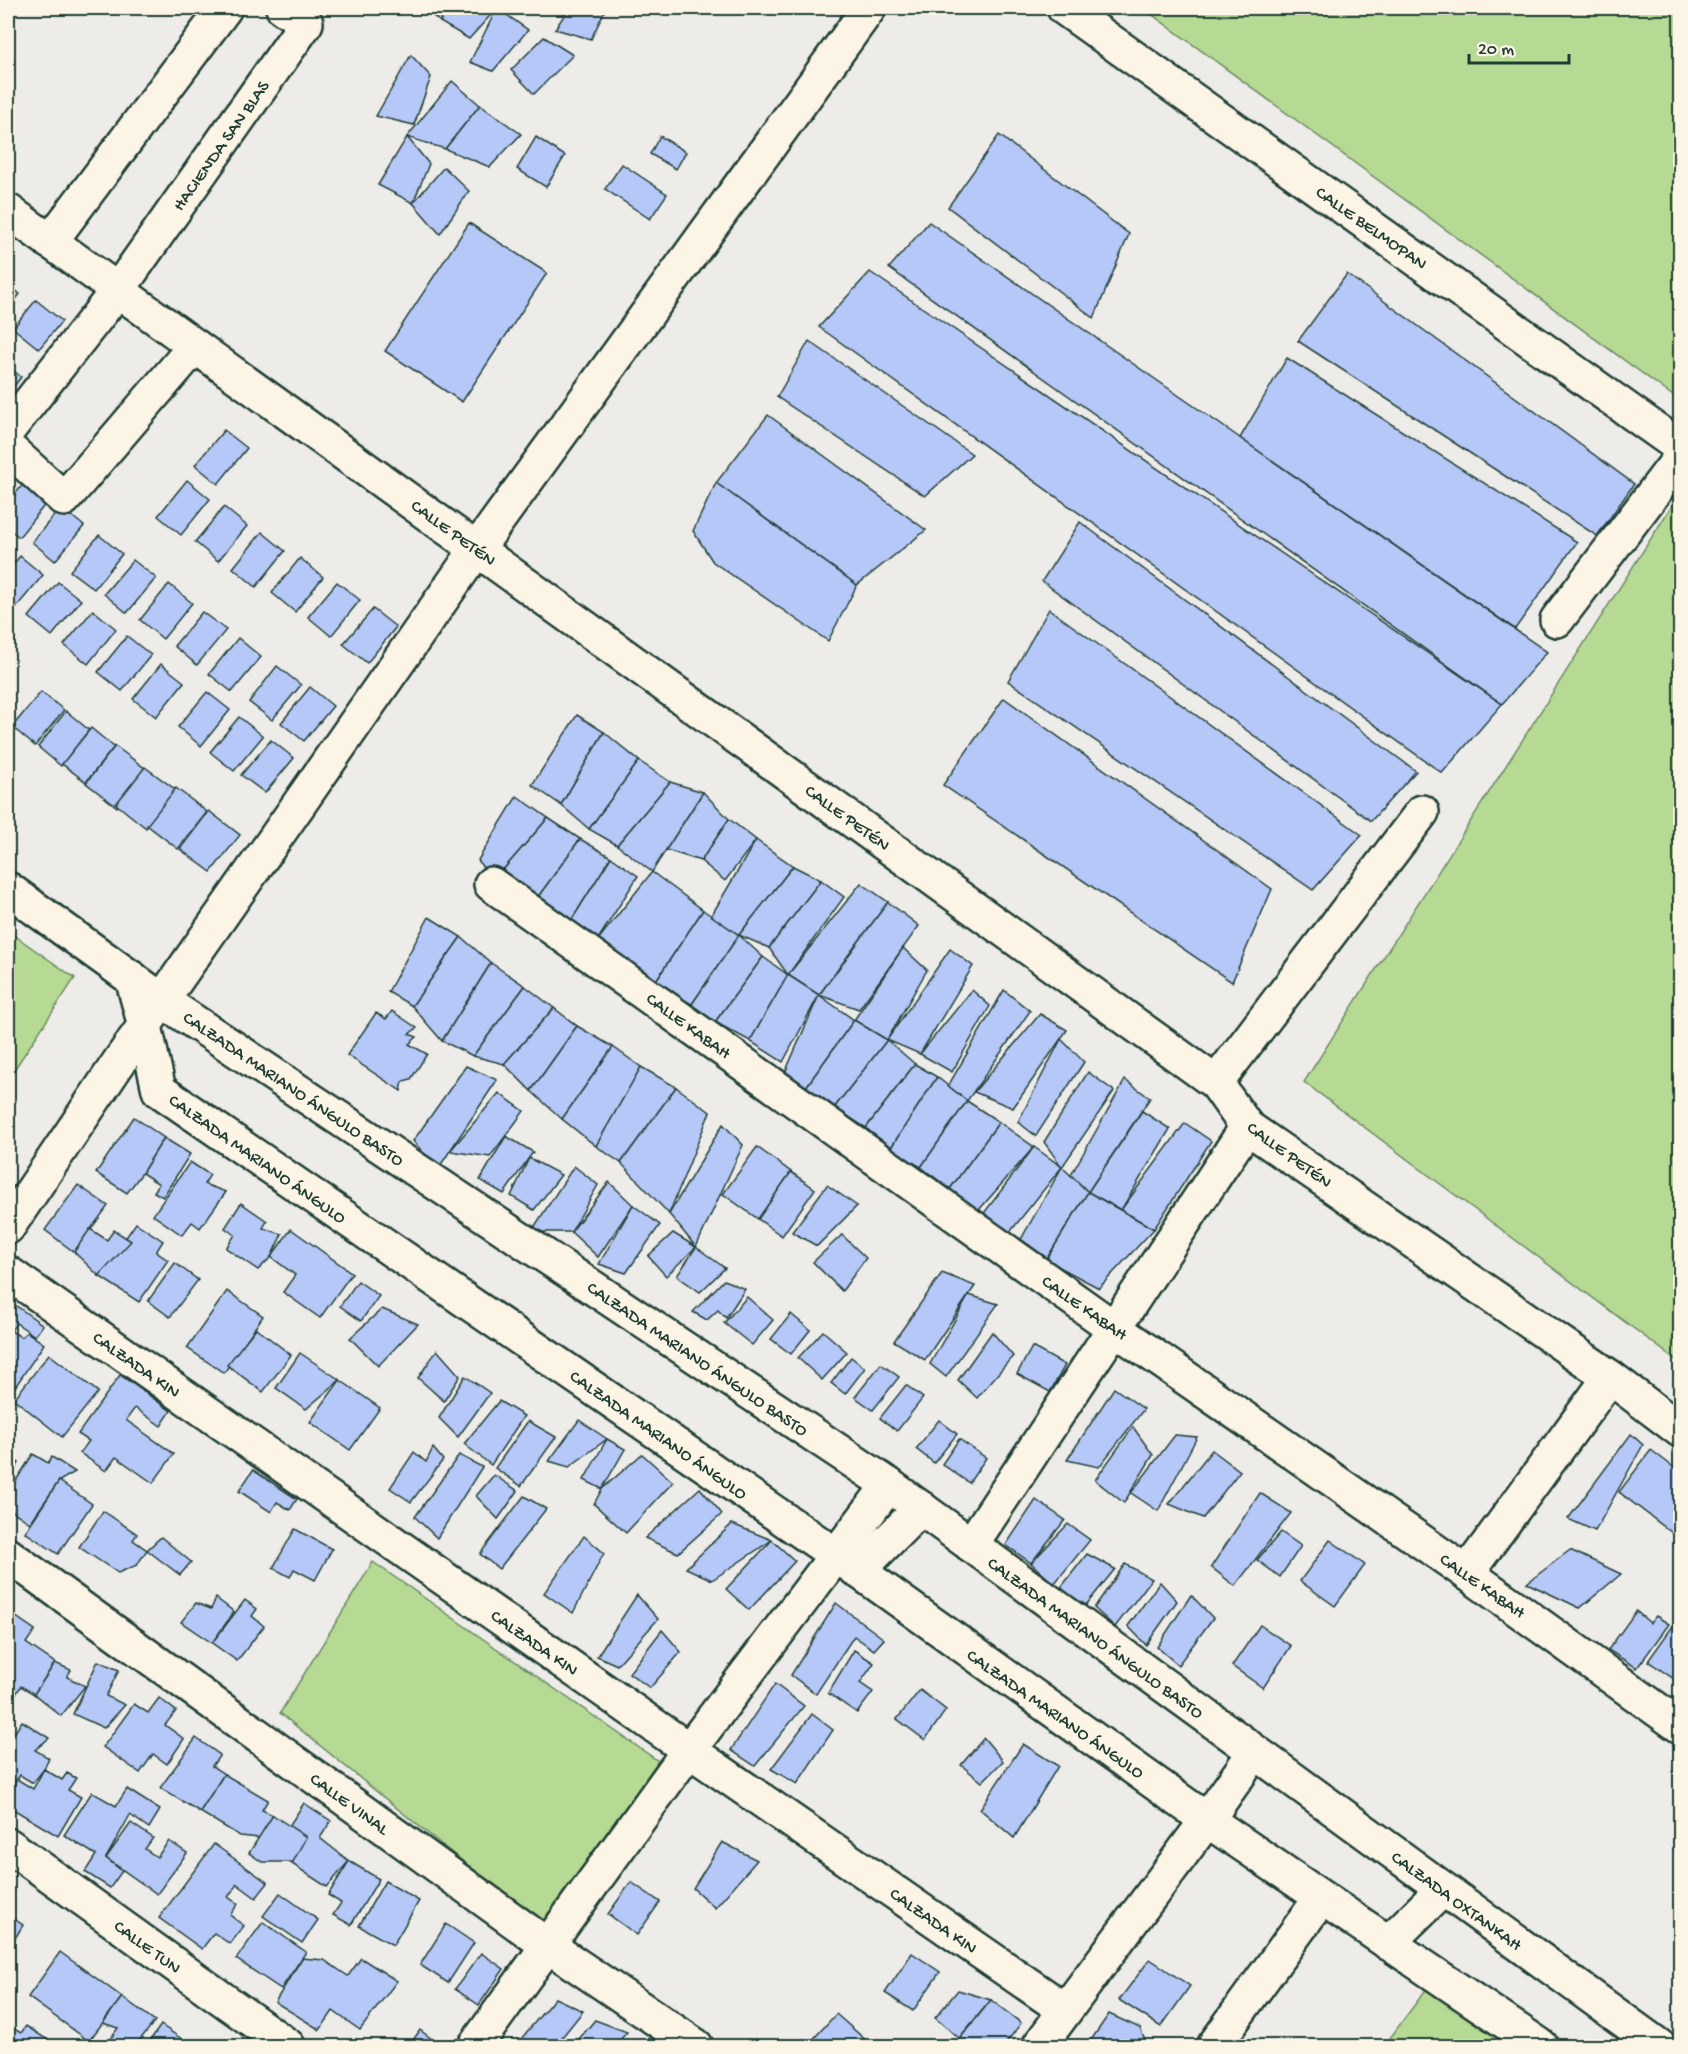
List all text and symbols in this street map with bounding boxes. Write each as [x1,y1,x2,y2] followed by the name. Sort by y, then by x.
[1469,27,1570,65] scale bar
[1478,40,1514,61] text: 20 m
[169,77,275,216] street label: HACIENDA SAN BLAS
[1311,183,1431,275] street label: CALLE BELMOPAN
[406,496,499,572] street label: CALLE PETÉN
[800,781,893,857] street label: CALLE PETÉN
[641,989,735,1065] street label: CALLE KABAH
[179,1006,409,1170] street label: CALZADA MARIANO ÁNGULO BASTO
[165,1088,351,1228] street label: CALZADA MARIANO ÁNGULO
[1242,1118,1335,1194] street label: CALLE PETÉN
[1037,1272,1131,1347] street label: CALLE KABAH
[583,1276,813,1440] street label: CALZADA MARIANO ÁNGULO BASTO
[88,1328,183,1404] street label: CALZADA KIN
[566,1364,752,1504] street label: CALZADA MARIANO ÁNGULO
[1435,1550,1529,1625] street label: CALLE KABAH
[984,1551,1208,1723] street label: CALZADA MARIANO ÁNGULO BASTO
[486,1606,581,1682] street label: CALZADA KIN
[963,1643,1149,1783] street label: CALZADA MARIANO ÁNGULO
[305,1769,393,1841] street label: CALLE VINAL
[1386,1848,1526,1957] street label: CALZADA OXTANKAH
[885,1884,980,1960] street label: CALZADA KIN
[109,1917,184,1979] street label: CALLE TUN

